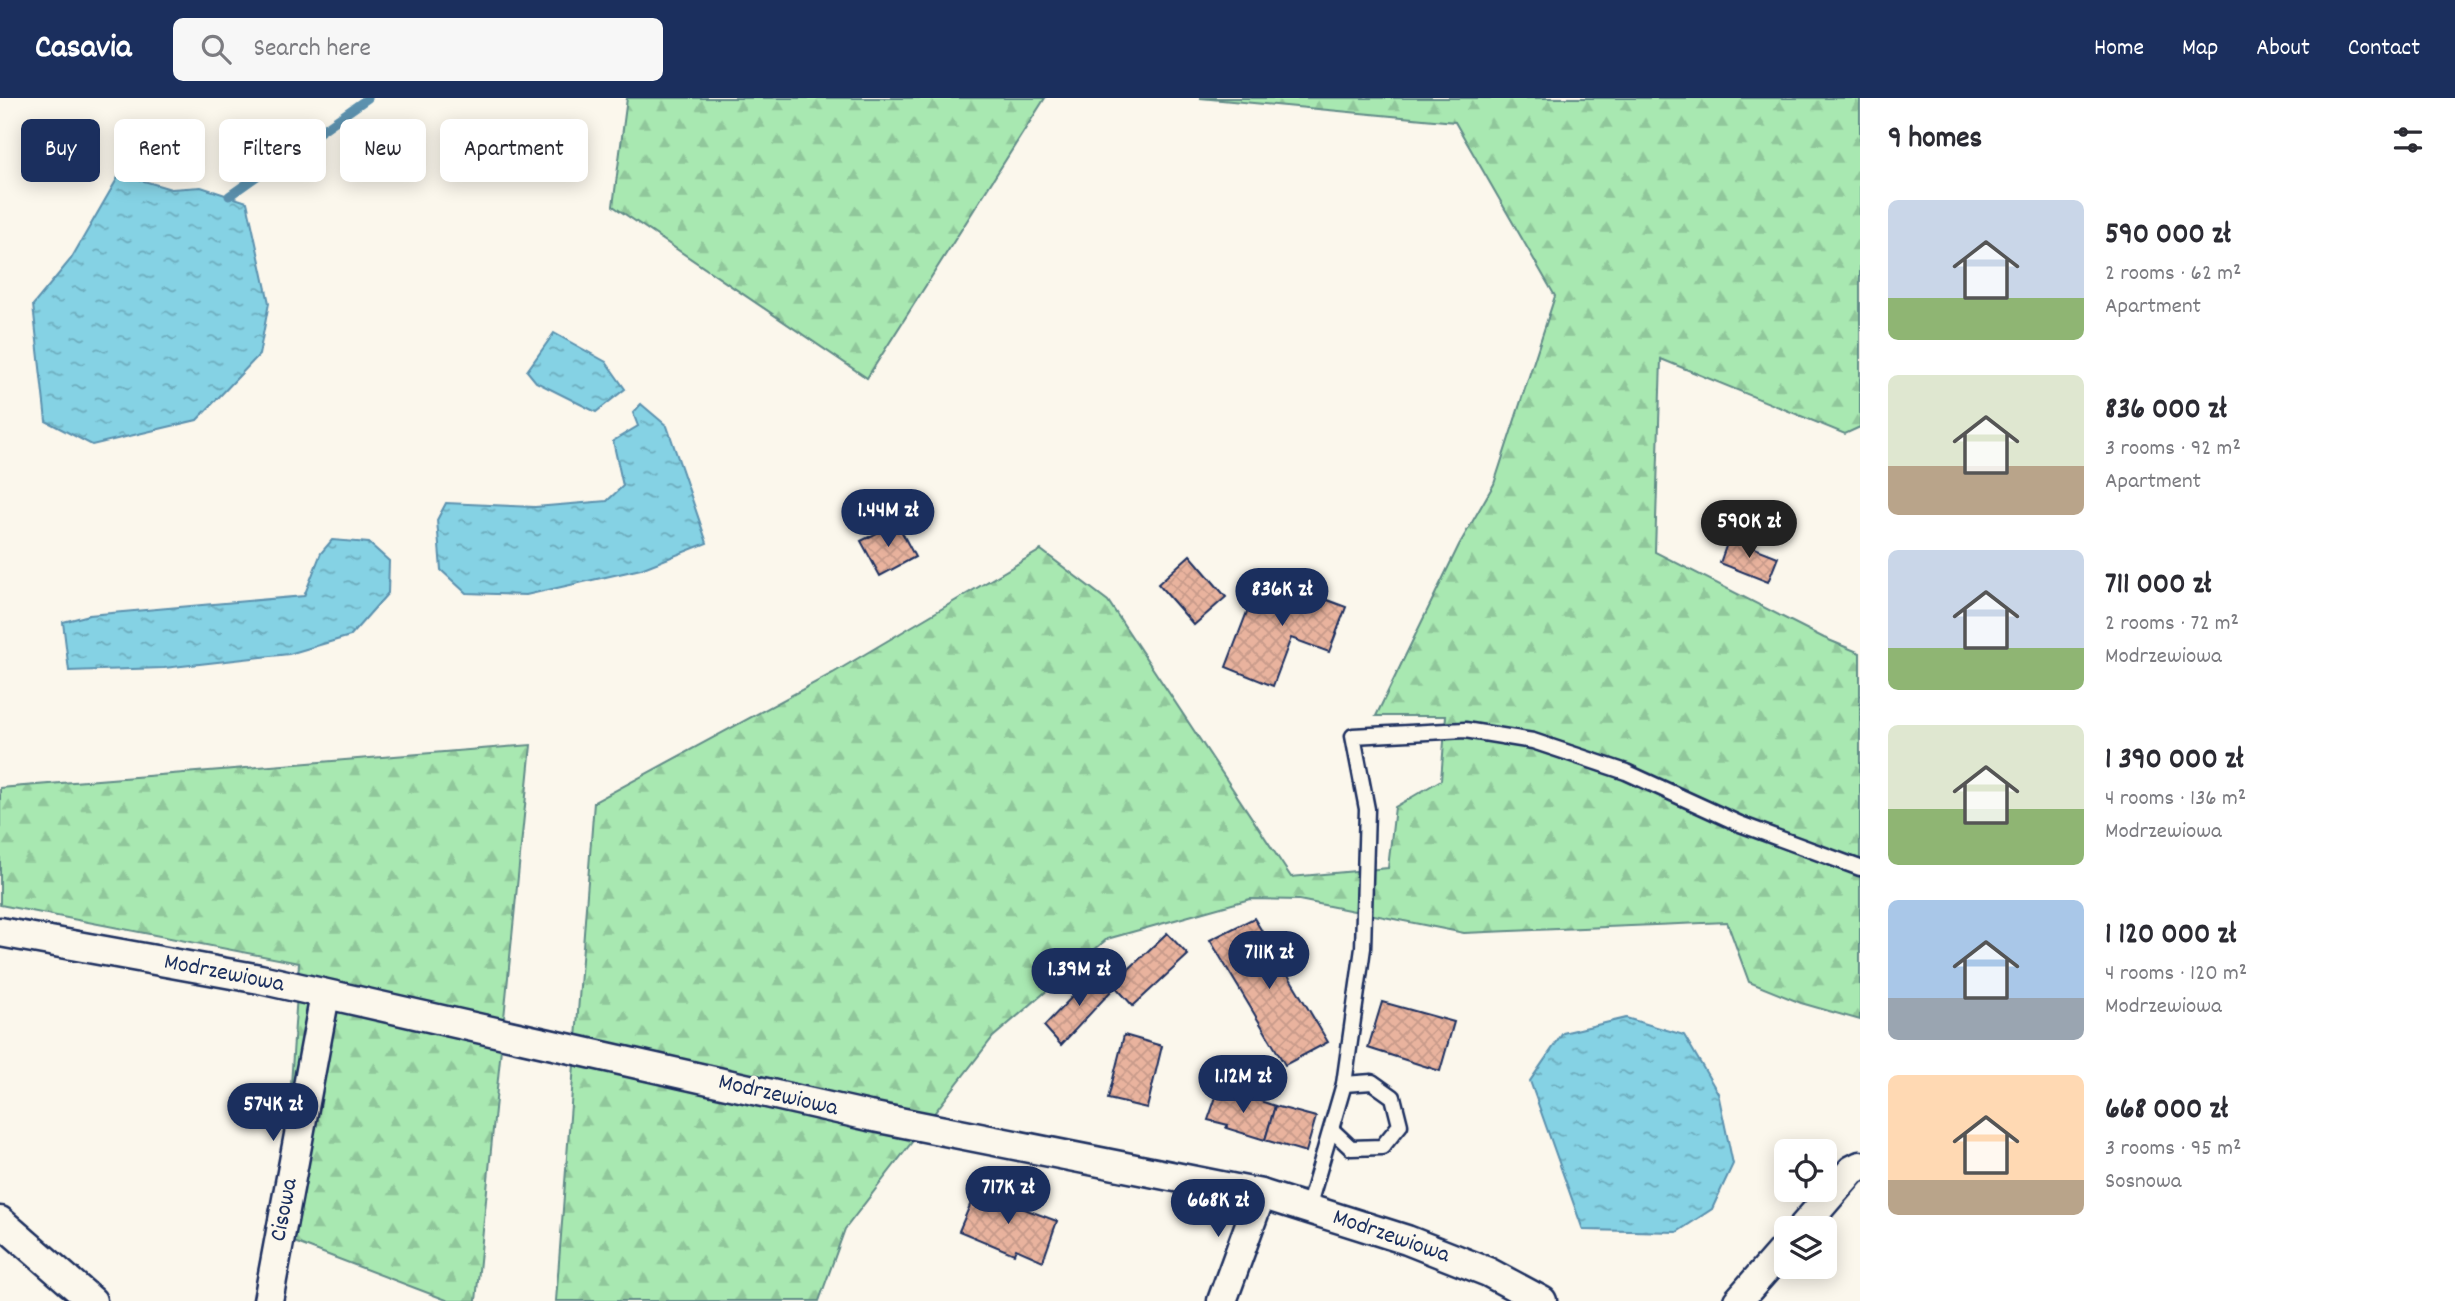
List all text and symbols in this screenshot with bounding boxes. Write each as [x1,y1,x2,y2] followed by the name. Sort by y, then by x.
[173,18,663,81] search box
[35,26,131,73] text: Casavia
[197,30,235,68] icon: search
[253,31,371,68] text: Search here
[2094,32,2144,66] text: Home
[2182,32,2218,66] text: Map
[2256,32,2310,66] text: About
[2348,32,2420,66] text: Contact
[21,119,100,182] chip: Buy
[114,119,205,182] chip: Rent
[219,119,326,182] chip: Filters
[340,119,426,182] chip: New
[440,119,588,182] chip: Apartment
[1888,119,1982,162] text: 9 homes
[2389,121,2427,159] icon: filters
[2105,215,2231,258] text: 590 000 zł
[1944,228,2028,312] icon: home
[2105,258,2241,291] text: 2 rooms · 62 m²
[2105,291,2201,324] text: Apartment
[2105,390,2227,433] text: 836 000 zł
[1944,403,2028,487] icon: home
[2105,433,2241,466] text: 3 rooms · 92 m²
[2105,466,2201,499] text: Apartment
[816,490,960,549] pin: 1.44M zł
[857,495,919,528] text: 1.44M zł
[1684,500,1814,560] pin: 590K zł
[1717,506,1781,539] text: 590K zł
[2105,565,2211,608] text: 711 000 zł
[1217,568,1347,628] pin: 836K zł
[1251,574,1313,607] text: 836K zł
[1944,578,2028,662] icon: home
[2105,608,2239,641] text: 2 rooms · 72 m²
[2105,641,2222,674] text: Modrzewiowa
[2105,740,2244,783] text: 1 390 000 zł
[1944,753,2028,837] icon: home
[2105,783,2246,816] text: 4 rooms · 136 m²
[2105,816,2222,849] text: Modrzewiowa
[2105,915,2236,958] text: 1 120 000 zł
[1944,928,2028,1012] icon: home
[1204,932,1334,991] pin: 711K zł
[1244,937,1294,970] text: 711K zł
[161,946,288,1002] street label: Modrzewiowa
[1007,948,1151,1008] pin: 1.39M zł
[1048,954,1110,987] text: 1.39M zł
[2105,958,2247,991] text: 4 rooms · 120 m²
[2105,991,2222,1024] text: Modrzewiowa
[1171,1056,1315,1115] pin: 1.12M zł
[1214,1061,1272,1094] text: 1.12M zł
[715,1066,842,1126] street label: Modrzewiowa
[208,1084,338,1143] pin: 574K zł
[243,1089,303,1122] text: 574K zł
[2105,1090,2228,1133] text: 668 000 zł
[1944,1103,2028,1187] icon: home
[2105,1133,2241,1166] text: 3 rooms · 95 m²
[1774,1139,1837,1279] map controls
[1774,1139,1837,1202] button: locate
[943,1166,1073,1226] pin: 717K zł
[2105,1166,2182,1199] text: Sosnowa
[981,1172,1035,1205] text: 717K zł
[262,1175,308,1245] street label: Cisowa
[1153,1180,1283,1239] pin: 668K zł
[1187,1185,1249,1218] text: 668K zł
[1328,1201,1455,1273] street label: Modrzewiowa
[1774,1216,1837,1279] button: layers

